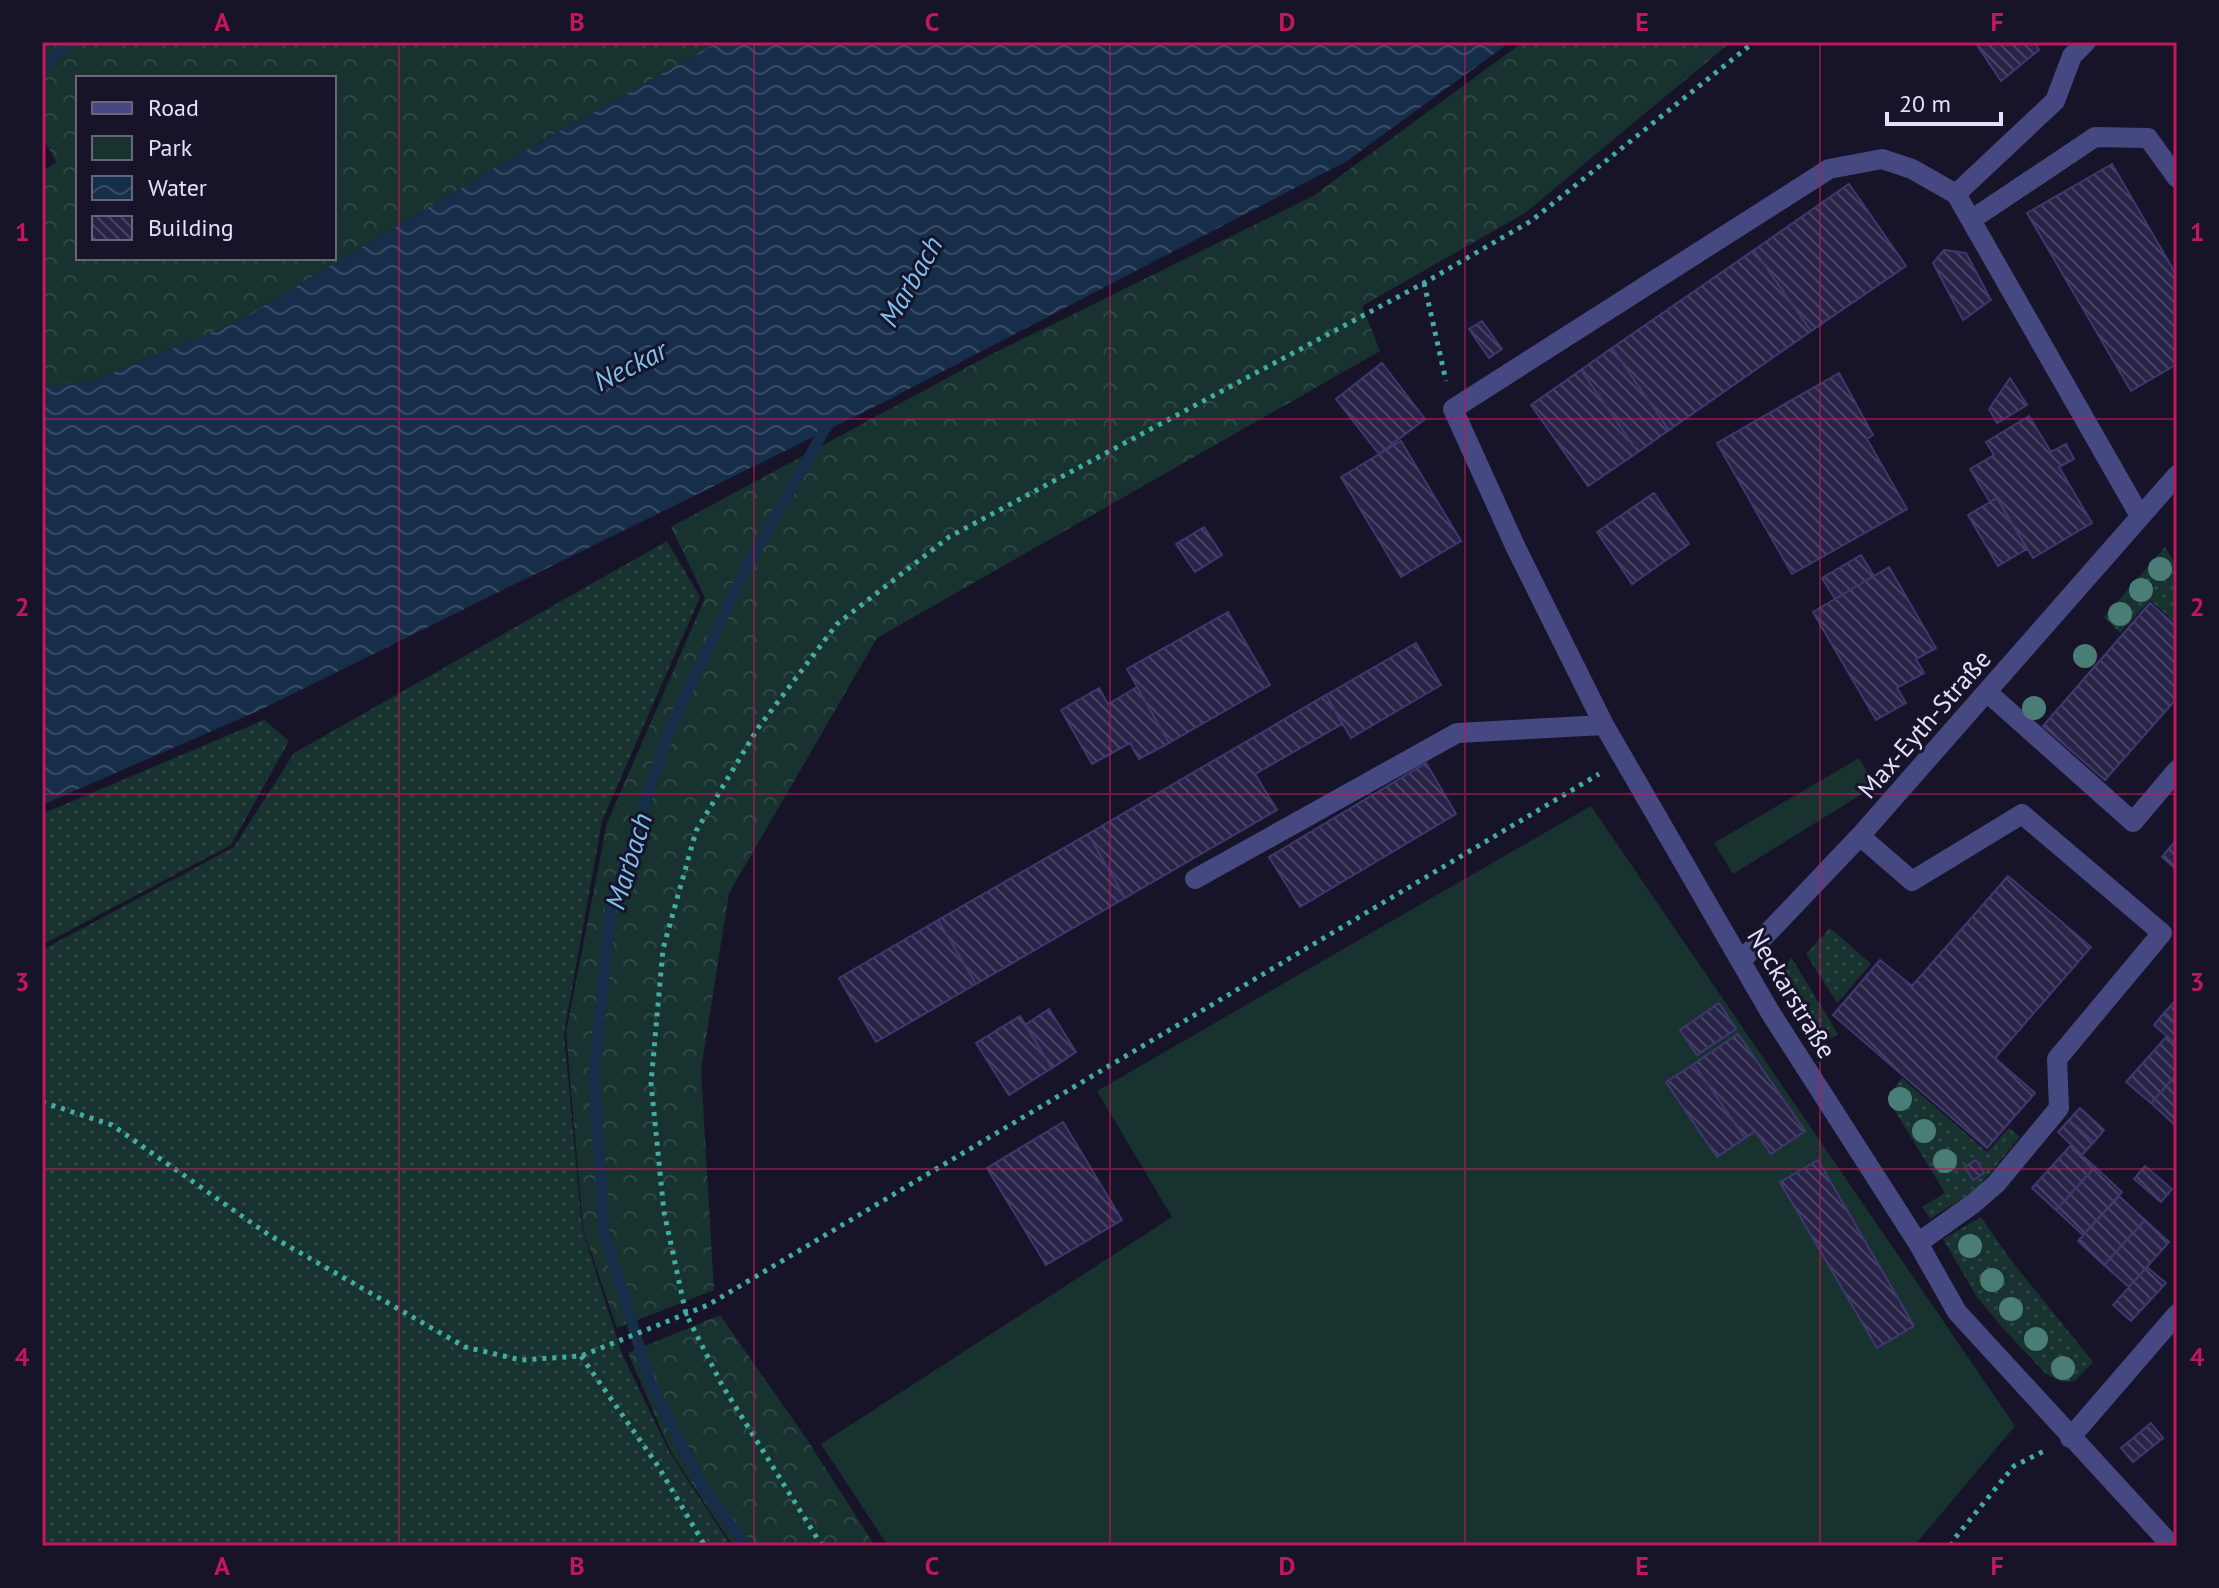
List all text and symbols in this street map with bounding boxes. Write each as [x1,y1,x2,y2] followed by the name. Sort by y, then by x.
[214,5,230,38] text: A
[569,5,585,38] text: B
[925,5,939,38] text: C
[1279,5,1295,38] text: D
[1635,5,1649,38] text: E
[1990,5,2004,38] text: F
[76,76,336,260] legend
[1887,76,2001,126] scale bar
[1899,88,1951,119] text: 20 m
[148,92,199,123] text: Road
[148,132,193,163] text: Park
[148,172,207,203] text: Water
[148,212,234,243] text: Building
[15,215,29,248] text: 1
[2190,215,2204,248] text: 1
[869,229,951,333] water label: Marbach
[587,330,675,399] water label: Neckar
[15,590,29,623] text: 2
[2190,590,2204,623] text: 2
[1850,643,1998,805] street label: Max-Eyth-Straße
[596,808,660,914] water label: Marbach
[1740,922,1844,1064] street label: Neckarstraße
[15,965,29,998] text: 3
[2190,965,2204,998] text: 3
[15,1340,30,1373] text: 4
[2190,1340,2205,1373] text: 4
[214,1549,230,1582] text: A
[569,1549,585,1582] text: B
[925,1549,939,1582] text: C
[1279,1549,1295,1582] text: D
[1635,1549,1649,1582] text: E
[1990,1549,2004,1582] text: F

